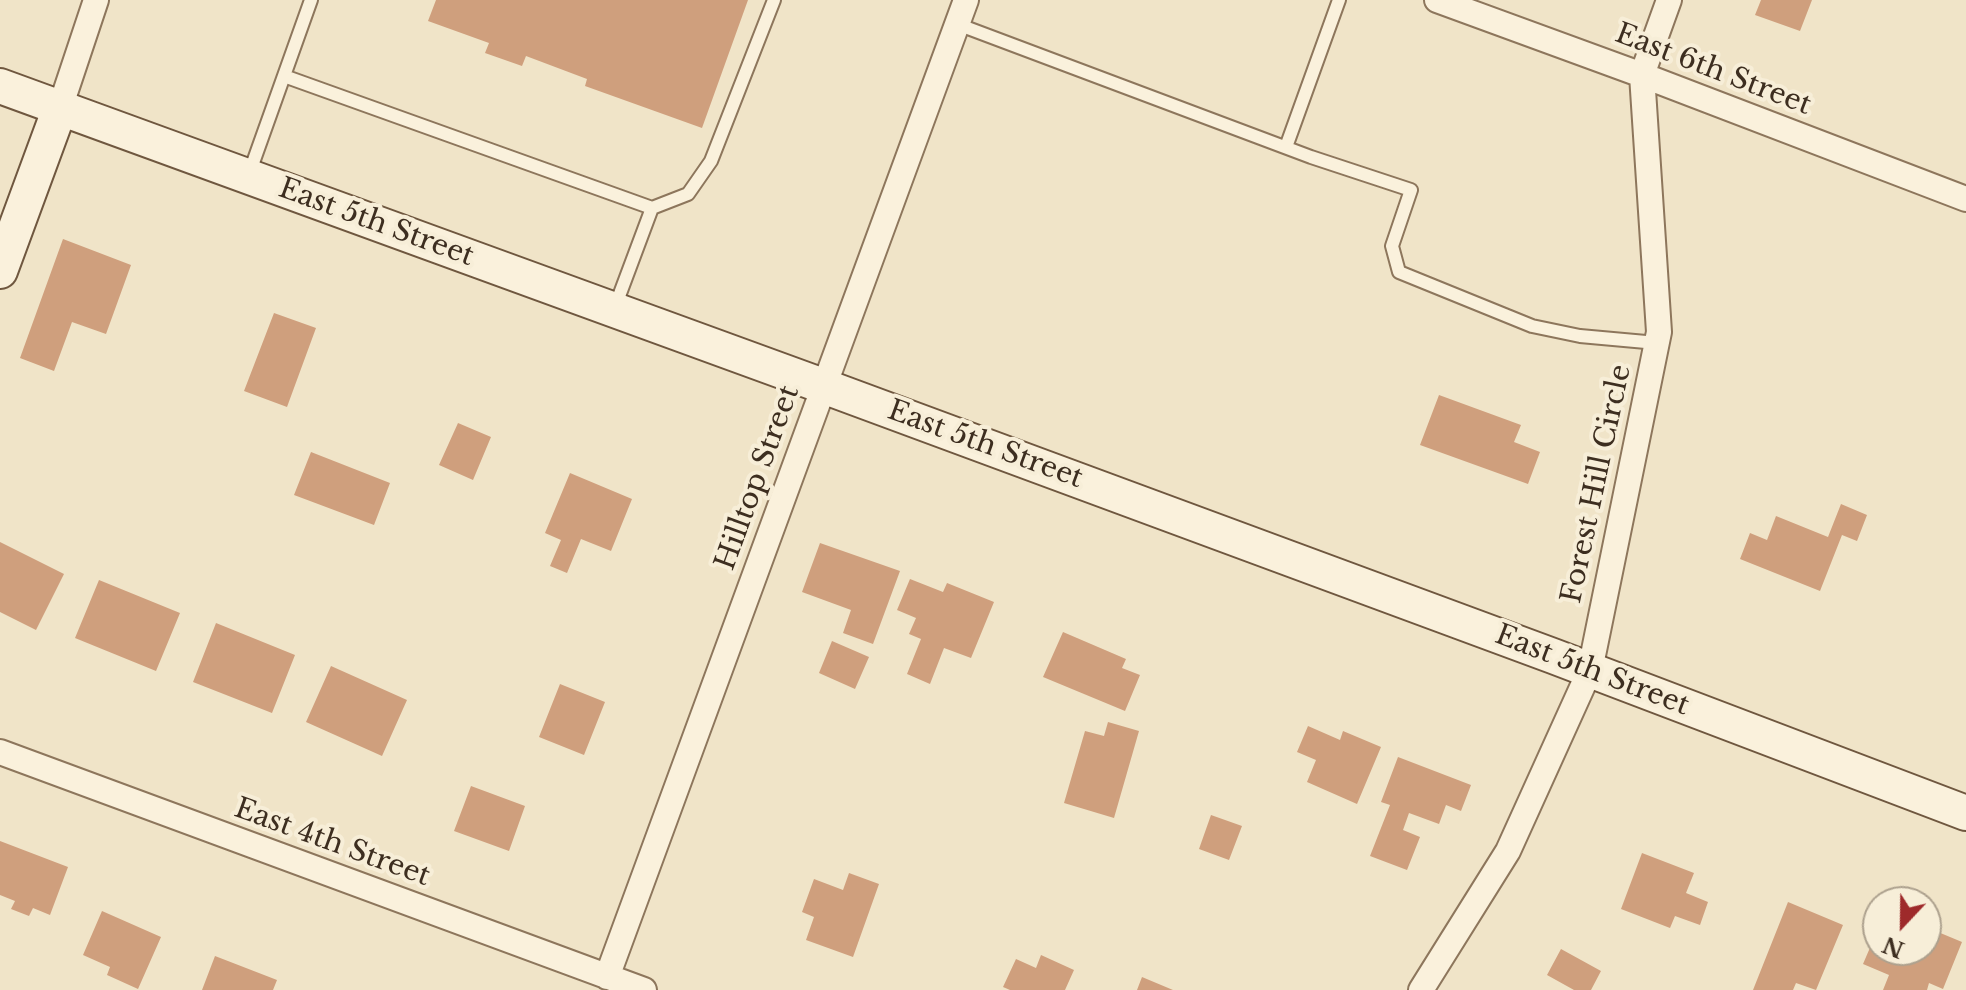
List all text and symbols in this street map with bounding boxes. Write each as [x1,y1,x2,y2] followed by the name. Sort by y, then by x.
[1610,17,1816,123] street label: East 6th Street
[274,172,478,274] street label: East 5th Street
[1555,362,1639,606] street label: Forest Hill Circle
[709,381,807,575] street label: Hilltop Street
[883,394,1087,496] street label: East 5th Street
[1490,619,1694,723] street label: East 5th Street
[230,792,434,894] street label: East 4th Street
[1862,886,1942,966] north arrow
[1879,930,1908,963] text: N

